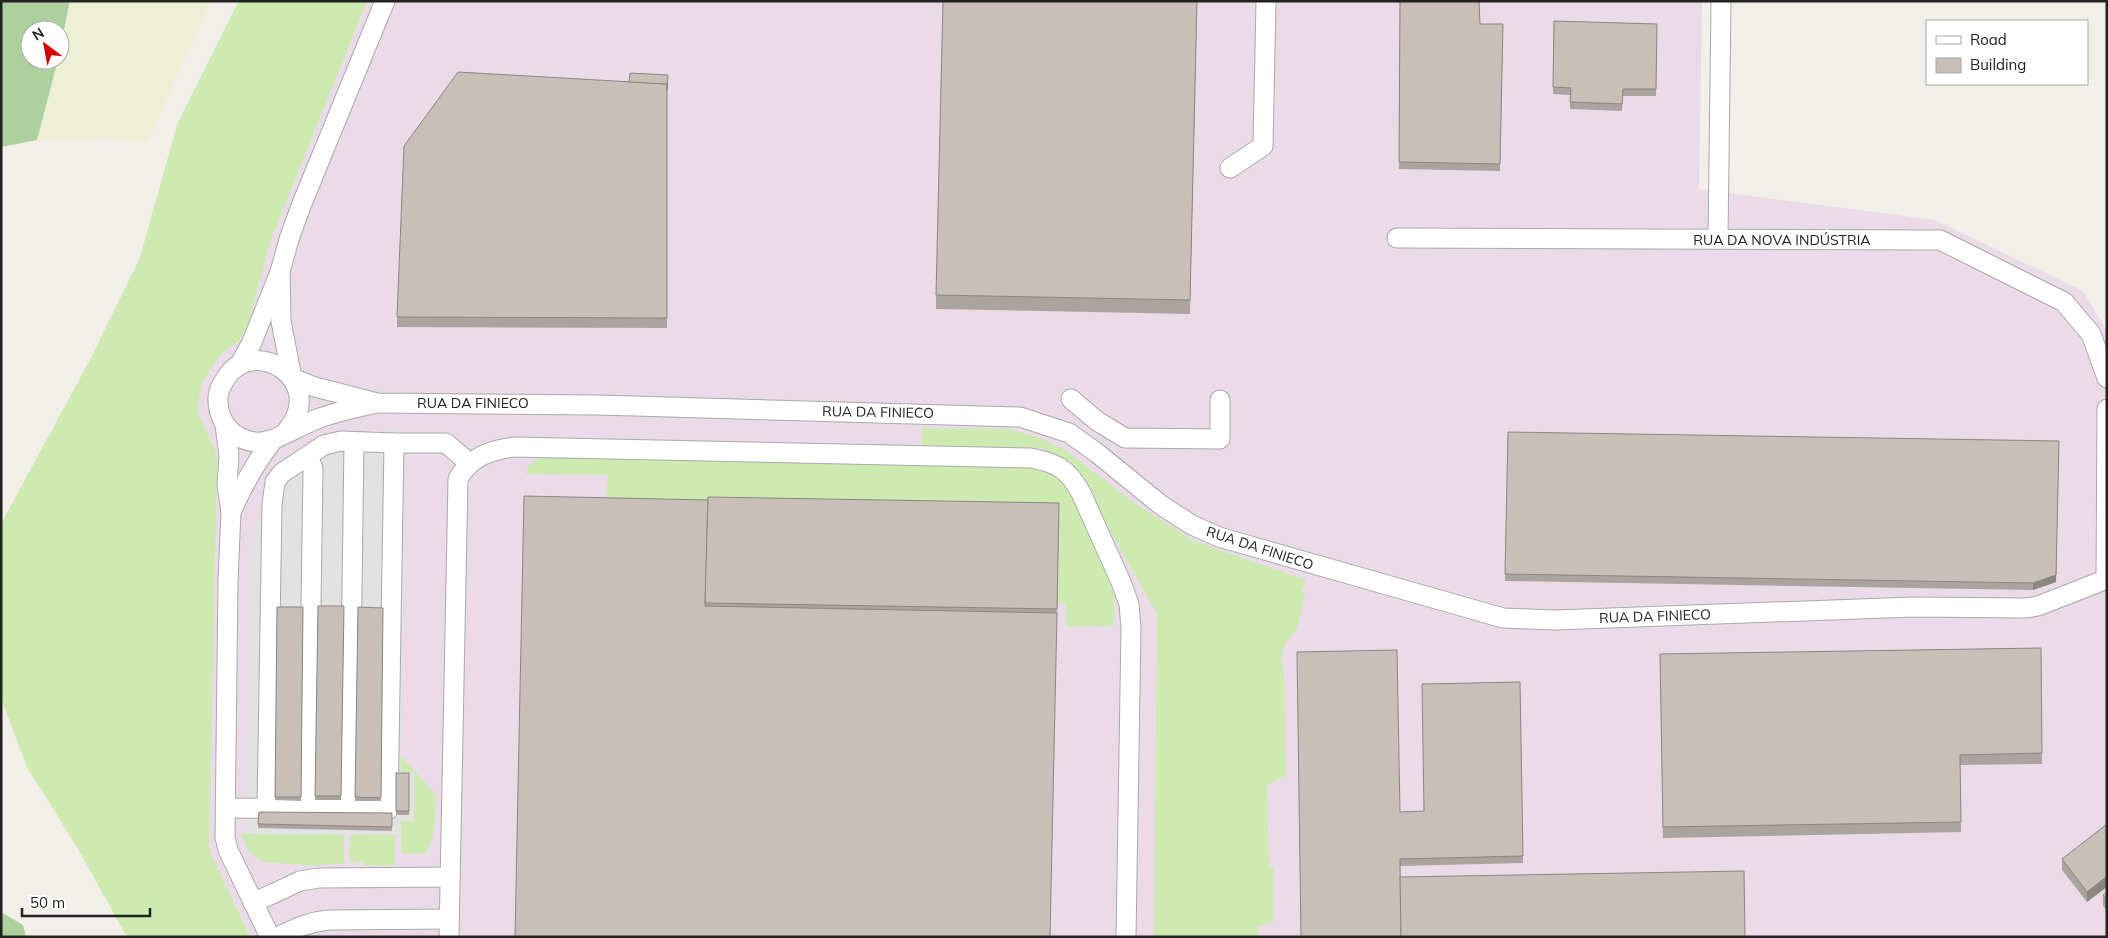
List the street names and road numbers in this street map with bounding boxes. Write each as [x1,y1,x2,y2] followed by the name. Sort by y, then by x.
[1693,231,1871,249] street label: RUA DA NOVA INDÚSTRIA
[417,394,529,412] street label: RUA DA FINIECO
[822,402,934,422] street label: RUA DA FINIECO
[1204,522,1316,574] street label: RUA DA FINIECO
[1599,605,1711,627] street label: RUA DA FINIECO

